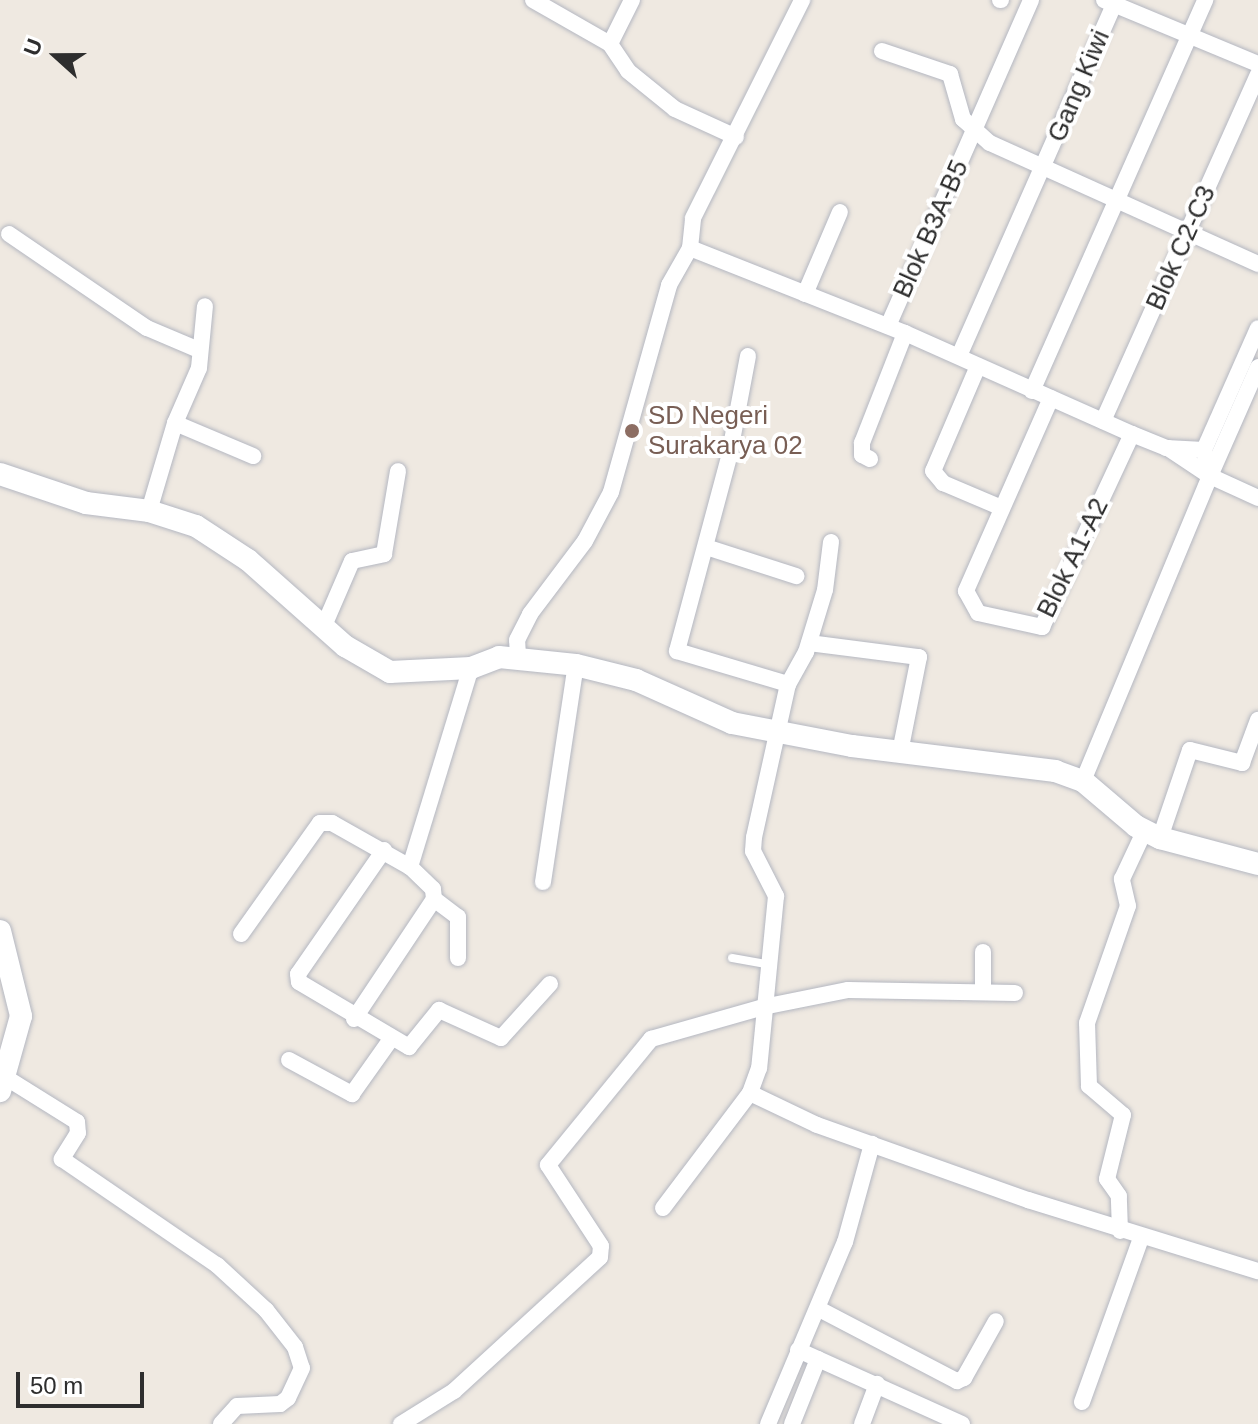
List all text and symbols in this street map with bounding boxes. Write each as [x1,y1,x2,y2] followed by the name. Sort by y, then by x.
[16,16,96,96] north arrow
[1041,25,1117,147] street label: Gang Kiwi
[19,35,48,59] text: U
[887,155,975,303] street label: Blok B3A-B5
[1140,181,1222,315] street label: Blok C2-C3
[648,400,803,462] place label: SD Negeri Surakarya 02
[623,422,641,440] marker: SD Negeri Surakarya 02
[1030,493,1116,623] street label: Blok A1-A2
[20,1356,148,1406] scale bar
[30,1372,83,1399] text: 50 m

